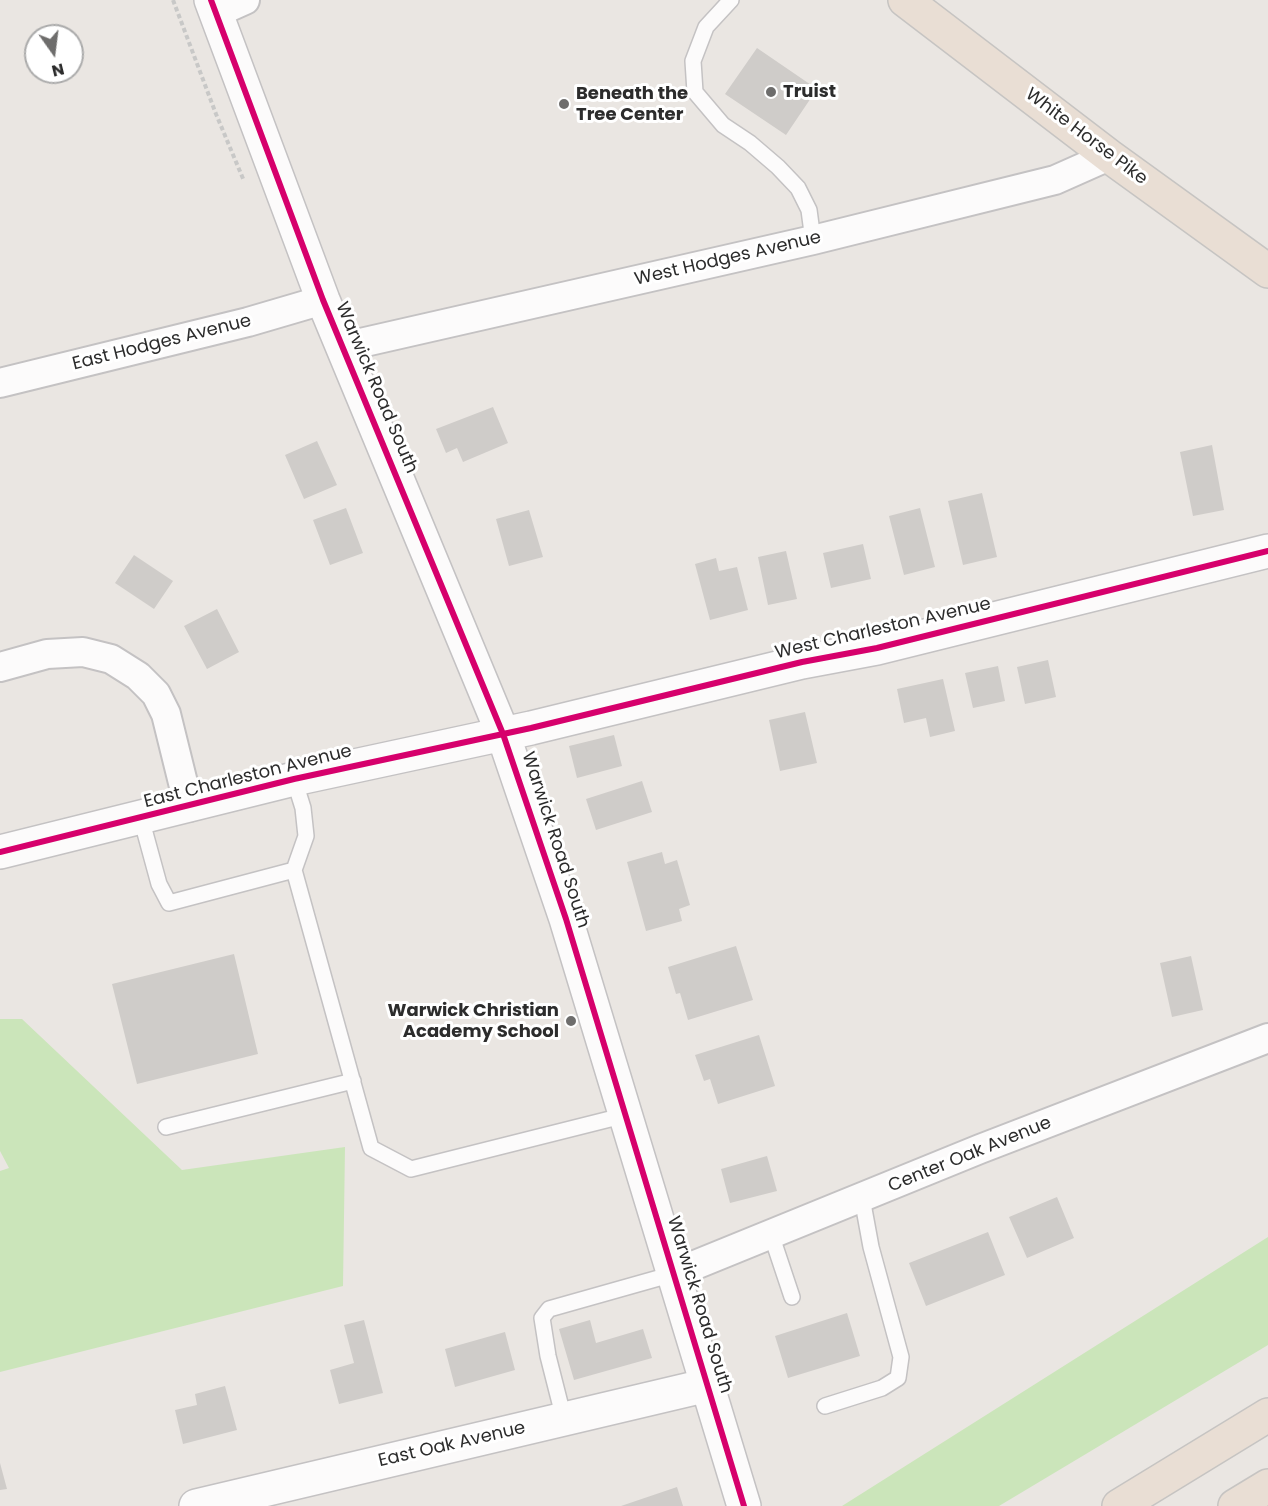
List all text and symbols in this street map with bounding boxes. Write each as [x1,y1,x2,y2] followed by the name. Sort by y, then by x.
[24,24,84,84] north arrow
[49,57,67,83] text: N
[783,81,836,103] place label: Truist
[576,83,688,125] place label: Beneath the Tree Center
[1021,84,1151,190] street label: White Horse Pike
[764,85,778,99] marker: Truist
[557,97,571,111] marker: Beneath the Tree Center
[633,227,823,291] street label: West Hodges Avenue
[330,299,422,477] street label: Warwick Road South
[70,310,254,376] street label: East Hodges Avenue
[773,594,993,664] street label: West Charleston Avenue
[142,741,354,813] street label: East Charleston Avenue
[516,749,594,931] street label: Warwick Road South
[388,1000,559,1042] place label: Warwick Christian Academy School
[564,1014,578,1028] marker: Warwick Christian Academy School
[885,1112,1055,1198] street label: Center Oak Avenue
[662,1214,736,1396] street label: Warwick Road South
[376,1418,528,1472] street label: East Oak Avenue

